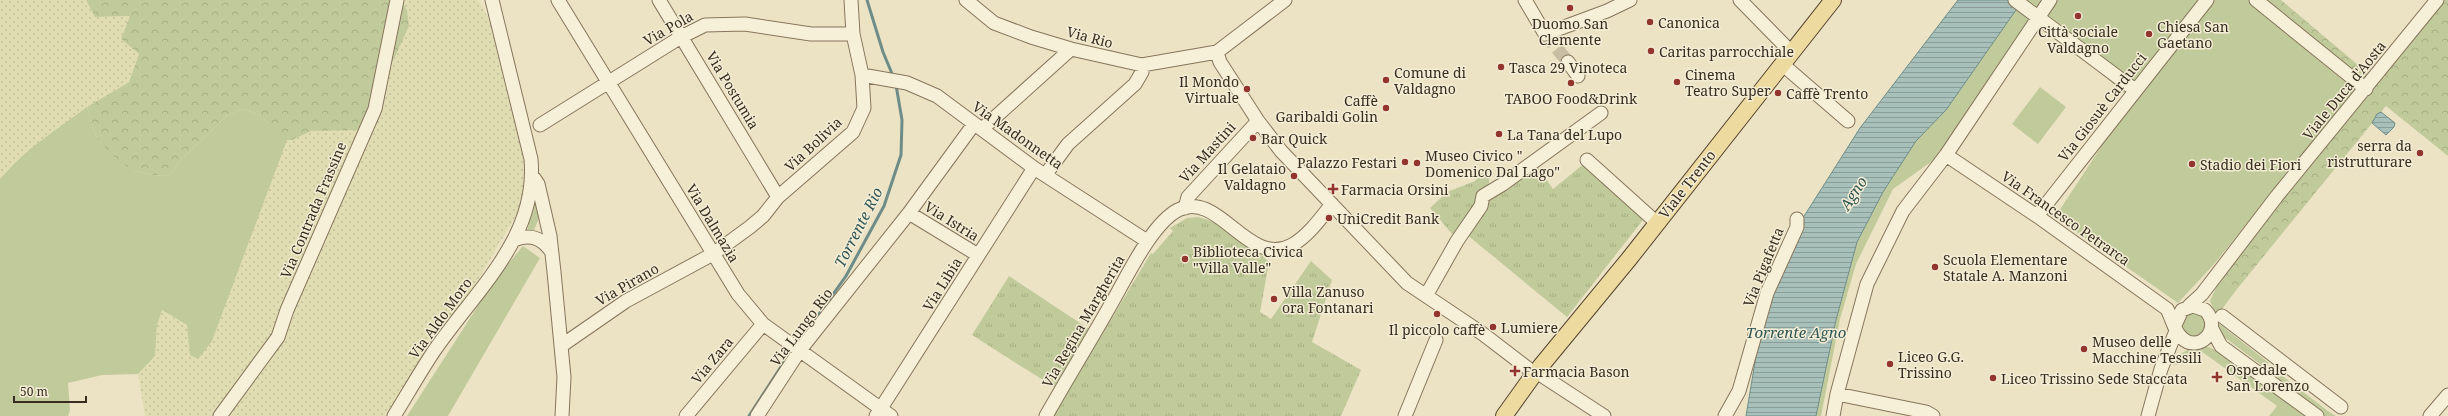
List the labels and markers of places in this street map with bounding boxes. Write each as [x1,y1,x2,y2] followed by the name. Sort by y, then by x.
[1565,3,1575,13] marker: Duomo San Clemente
[2073,11,2083,21] marker: Città sociale Valdagno
[1658,13,1720,32] place label: Canonica
[1532,14,1608,49] place label: Duomo San Clemente
[1645,17,1655,27] marker: Canonica
[2157,17,2229,52] place label: Chiesa San Gaetano
[2038,22,2118,57] place label: Città sociale Valdagno
[2144,29,2154,39] marker: Chiesa San Gaetano
[1659,42,1794,61] place label: Caritas parrocchiale
[1646,46,1656,56] marker: Caritas parrocchiale
[1509,58,1627,77] place label: Tasca 29 Vinoteca
[1496,62,1506,72] marker: Tasca 29 Vinoteca
[1394,63,1467,98] place label: Comune di Valdagno
[1685,65,1771,100] place label: Cinema Teatro Super
[1179,72,1239,107] place label: Il Mondo Virtuale
[1381,75,1391,85] marker: Comune di Valdagno
[1672,77,1682,87] marker: Cinema Teatro Super
[1566,78,1576,88] marker: TABOO Food&Drink
[1242,84,1252,94] marker: Il Mondo Virtuale
[1786,84,1868,103] place label: Caffè Trento
[1773,88,1783,98] marker: Caffè Trento
[1505,89,1638,108] place label: TABOO Food&Drink
[1276,91,1378,126] place label: Caffè Garibaldi Golin
[1381,103,1391,113] marker: Caffè Garibaldi Golin
[1507,125,1622,144] place label: La Tana del Lupo
[1261,129,1328,148] place label: Bar Quick
[1494,129,1504,139] marker: La Tana del Lupo
[1248,133,1258,143] marker: Bar Quick
[2327,136,2412,171] place label: serra da ristrutturare
[1425,146,1560,181] place label: Museo Civico " Domenico Dal Lago"
[2415,148,2425,158] marker: serra da ristrutturare
[1297,153,1398,172] place label: Palazzo Festari
[2200,155,2302,174] place label: Stadio dei Fiori
[1400,157,1410,167] marker: Palazzo Festari
[1412,158,1422,168] marker: Museo Civico " Domenico Dal Lago"
[1218,159,1286,194] place label: Il Gelataio Valdagno
[2187,159,2197,169] marker: Stadio dei Fiori
[1289,171,1299,181] marker: Il Gelataio Valdagno
[1341,180,1449,199] place label: Farmacia Orsini
[1328,184,1338,194] marker: Farmacia Orsini
[1337,209,1440,228] place label: UniCredit Bank
[1324,213,1334,223] marker: UniCredit Bank
[1193,242,1304,277] place label: Biblioteca Civica "Villa Valle"
[1943,250,2068,285] place label: Scuola Elementare Statale A. Manzoni
[1180,254,1190,264] marker: Biblioteca Civica "Villa Valle"
[1930,262,1940,272] marker: Scuola Elementare Statale A. Manzoni
[1282,282,1374,317] place label: Villa Zanuso ora Fontanari
[1269,294,1279,304] marker: Villa Zanuso ora Fontanari
[1432,309,1442,319] marker: Il piccolo caffè
[1501,318,1558,337] place label: Lumiere
[1389,320,1485,339] place label: Il piccolo caffè
[1488,322,1498,332] marker: Lumiere
[2092,332,2202,367] place label: Museo delle Macchine Tessili
[2079,344,2089,354] marker: Museo delle Macchine Tessili
[1898,347,1964,382] place label: Liceo G.G. Trissino
[1885,359,1895,369] marker: Liceo G.G. Trissino
[2226,360,2309,395] place label: Ospedale San Lorenzo
[1523,362,1630,381] place label: Farmacia Bason
[1510,366,1520,376] marker: Farmacia Bason
[2001,369,2188,388] place label: Liceo Trissino Sede Staccata
[2211,371,2223,383] marker: Ospedale San Lorenzo
[1988,373,1998,383] marker: Liceo Trissino Sede Staccata

